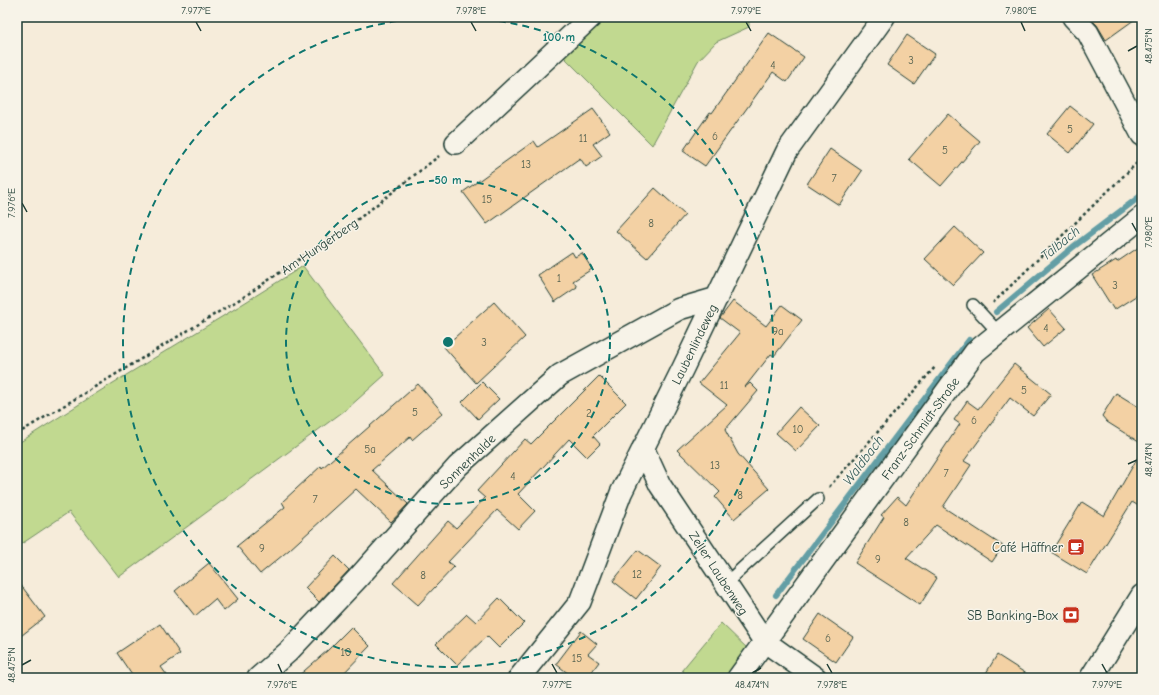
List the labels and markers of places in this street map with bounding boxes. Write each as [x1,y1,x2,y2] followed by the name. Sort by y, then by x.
[441,335,455,349] centre of rings
[1066,537,1086,557] cafe icon: Café Häffner
[992,540,1064,555] place label: Café Häffner
[1061,605,1081,625] bank icon: SB Banking-Box
[967,608,1059,623] place label: SB Banking-Box

